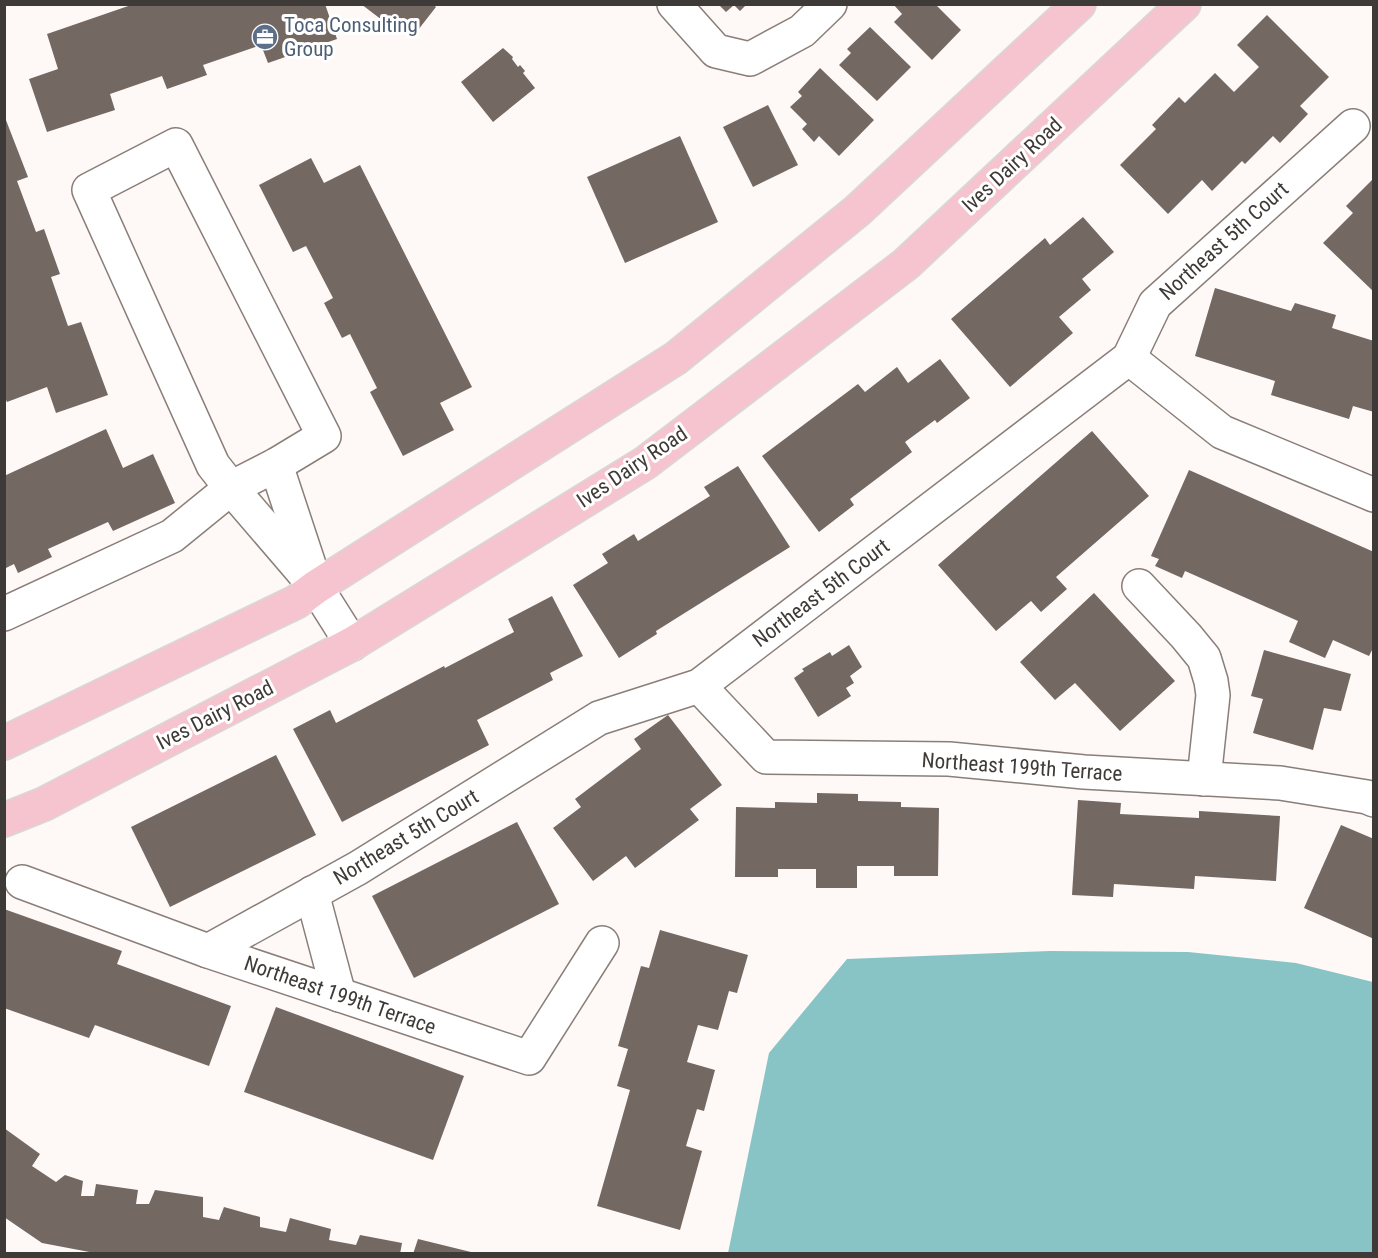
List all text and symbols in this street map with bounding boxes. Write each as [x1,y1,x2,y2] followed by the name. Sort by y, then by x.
[284,13,418,61] place label: Toca Consulting Group
[250,22,280,52] office icon: Toca Consulting Group
[957,113,1067,217] street label: Ives Dairy Road
[1155,177,1293,305] street label: Northeast 5th Court
[572,421,692,513] street label: Ives Dairy Road
[748,534,894,652] street label: Northeast 5th Court
[153,675,277,755] street label: Ives Dairy Road
[921,748,1123,786] street label: Northeast 199th Terrace
[329,784,483,890] street label: Northeast 5th Court
[241,951,439,1039] street label: Northeast 199th Terrace

